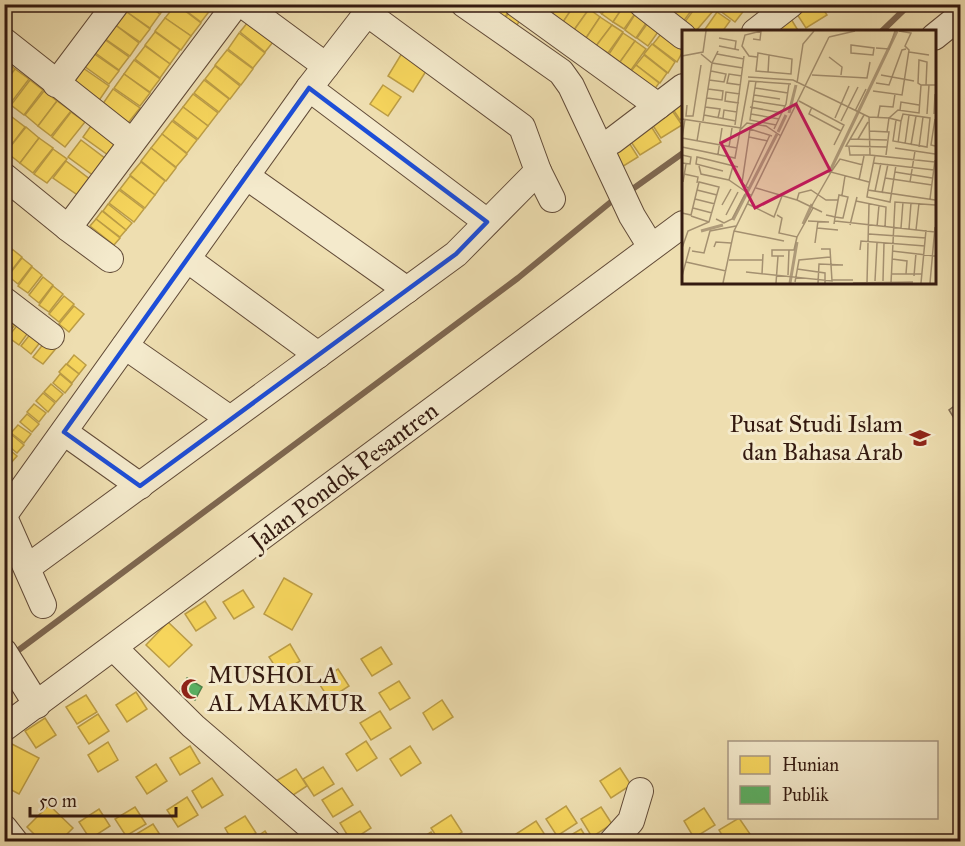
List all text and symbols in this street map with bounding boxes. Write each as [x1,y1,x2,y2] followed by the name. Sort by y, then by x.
[682,30,935,284] inset map
[241,395,444,558] street label: Jalan Pondok Pesantren
[729,409,903,467] place label: Pusat Studi Islam dan Bahasa Arab
[908,426,932,450] school or university icon: Pusat Studi Islam dan Bahasa Arab
[207,660,367,718] place label: MUSHOLA AL MAKMUR
[179,677,203,701] mosque icon: MUSHOLA AL MAKMUR
[728,741,938,819] legend
[782,754,839,776] text: Hunian
[30,780,176,818] scale bar
[782,784,829,806] text: Publik
[39,790,77,812] text: 50 m

